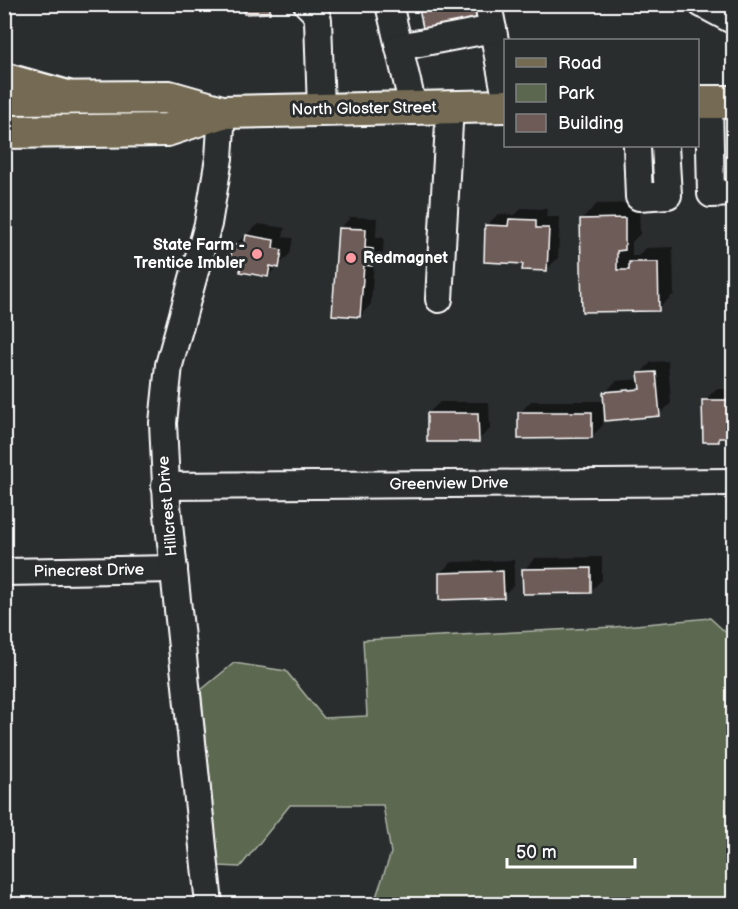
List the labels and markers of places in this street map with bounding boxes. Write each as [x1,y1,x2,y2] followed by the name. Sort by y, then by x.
[134,236,246,273] place label: State Farm - Trentice Imbler
[250,247,264,261] marker: State Farm - Trentice Imbler
[363,249,449,268] place label: Redmagnet
[344,251,358,265] marker: Redmagnet

